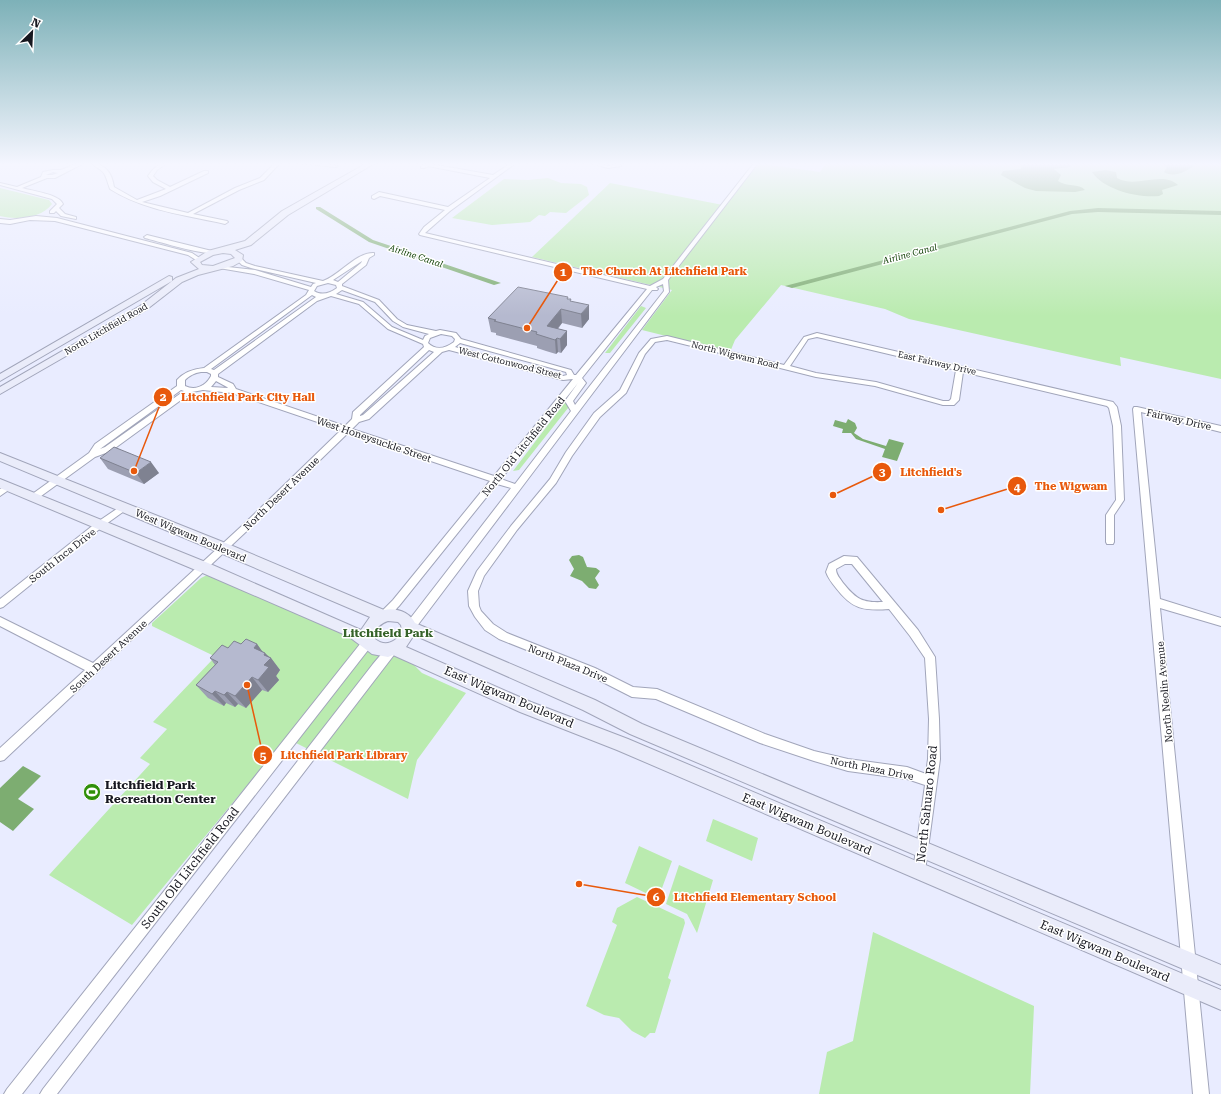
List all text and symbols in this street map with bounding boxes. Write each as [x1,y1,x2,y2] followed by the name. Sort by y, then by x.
[12,12,52,52] north arrow
[29,16,43,31] text: N
[387,242,444,269] water label: Airline Canal
[881,242,939,266] water label: Airline Canal
[553,260,755,283] callout: The Church At Litchfield Park
[560,265,567,279] text: 1
[581,265,748,278] text: The Church At Litchfield Park
[63,301,150,357] street label: North Litchfield Road
[690,339,780,371] street label: North Wigwam Road
[457,345,563,381] street label: West Cottonwood Street
[897,349,977,377] street label: East Fairway Drive
[153,386,323,409] callout: Litchfield Park City Hall
[160,390,167,404] text: 2
[181,391,315,404] text: Litchfield Park City Hall
[480,394,567,498] street label: North Old Litchfield Road
[1145,407,1213,432] street label: Fairway Drive
[315,415,433,464] street label: West Honeysuckle Street
[241,454,322,532] street label: North Desert Avenue
[872,460,969,483] callout: Litchfield's
[879,465,886,479] text: 3
[900,466,962,479] text: Litchfield's
[1007,475,1116,498] callout: The Wigwam
[1014,480,1021,494] text: 4
[1035,480,1108,493] text: The Wigwam
[134,507,249,564] street label: West Wigwam Boulevard
[27,526,98,585] street label: South Inca Drive
[68,617,150,695] street label: South Desert Avenue
[343,626,434,640] district label: Litchfield Park
[1155,640,1174,743] street label: North Neolin Avenue
[527,643,610,685] street label: North Plaza Drive
[442,663,576,731] street label: East Wigwam Boulevard
[253,744,416,767] callout: Litchfield Park Library
[914,744,940,863] street label: North Sahuaro Road
[260,749,267,763] text: 5
[281,749,408,762] text: Litchfield Park Library
[829,755,915,782] street label: North Plaza Drive
[105,778,216,806] place label: Litchfield Park Recreation Center
[82,782,102,802] sports icon: Litchfield Park Recreation Center
[740,790,874,858] street label: East Wigwam Boulevard
[138,804,242,932] street label: South Old Litchfield Road
[646,886,844,909] callout: Litchfield Elementary School
[653,890,660,904] text: 6
[674,891,837,904] text: Litchfield Elementary School
[1038,917,1172,985] street label: East Wigwam Boulevard

